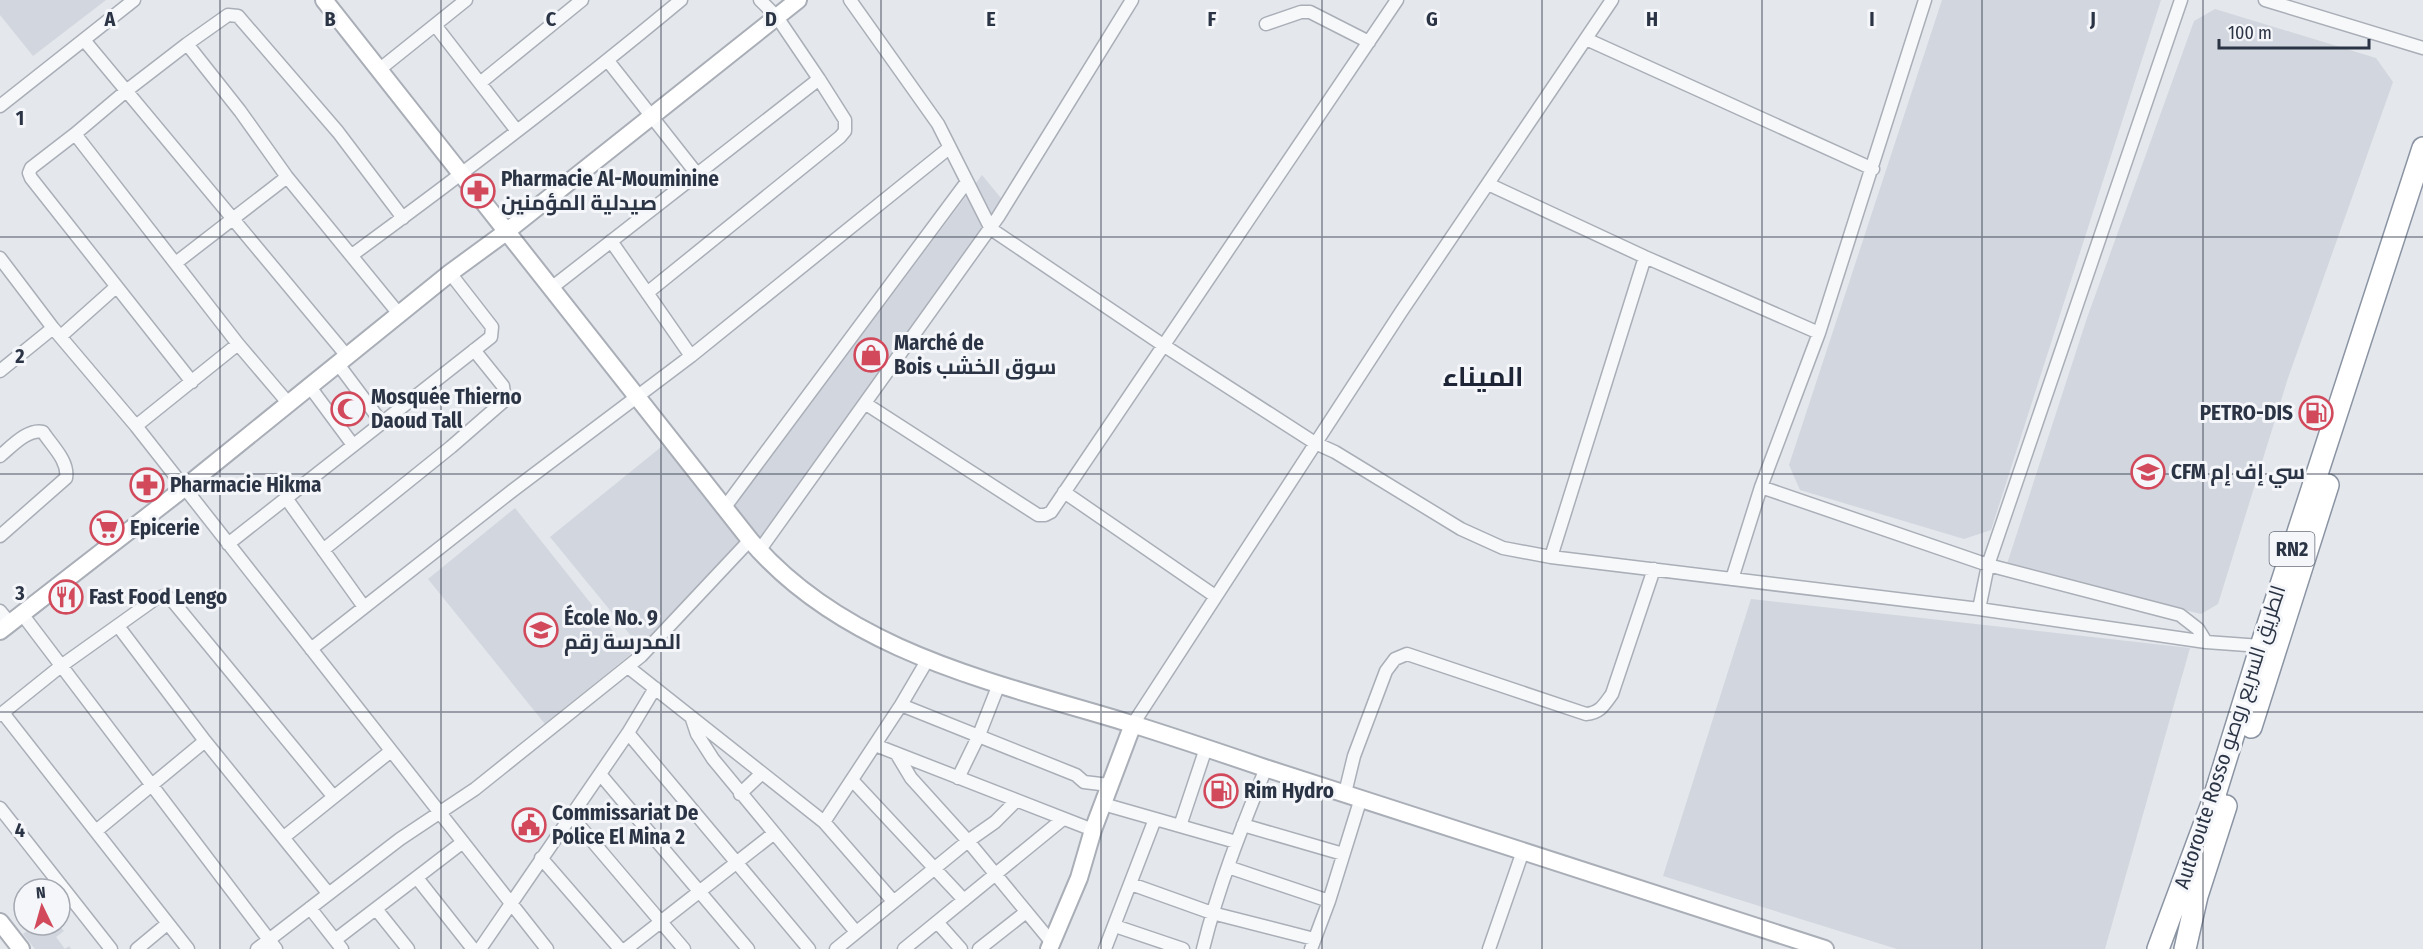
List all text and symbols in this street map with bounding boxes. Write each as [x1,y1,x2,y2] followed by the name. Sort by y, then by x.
[104,7,117,31] text: A
[324,7,336,31] text: B
[546,7,557,31] text: C
[765,7,777,31] text: D
[986,7,996,31] text: E
[1208,7,1217,31] text: F
[1426,7,1438,31] text: G
[1646,7,1658,31] text: H
[1869,7,1875,31] text: I
[2089,7,2096,31] text: J
[2219,12,2369,50] scale bar
[2228,22,2272,44] text: 100 m
[16,106,24,130] text: 1
[501,166,719,216] place label: Pharmacie Al-Mouminine صيدلية المؤمنين
[460,173,496,209] pharmacy icon: Pharmacie Al-Mouminine صيدلية المؤمنين
[894,330,1056,380] place label: Marché de Bois سوق الخشب
[853,337,889,373] shop icon: Marché de Bois سوق الخشب
[14,344,25,368] text: 2
[1442,361,1524,393] district label: الميناء
[371,384,522,434] place label: Mosquée Thierno Daoud Tall
[330,391,366,427] mosque icon: Mosquée Thierno Daoud Tall
[2298,395,2334,431] fuel station icon: PETRO-DIS
[2200,400,2293,426] place label: PETRO-DIS
[2130,454,2166,490] school or university icon: CFM سي إف إم
[2171,459,2305,488] place label: CFM سي إف إم
[129,467,165,503] pharmacy icon: Pharmacie Hikma
[170,472,321,498] place label: Pharmacie Hikma
[89,510,125,546] supermarket icon: Epicerie
[130,515,200,541] place label: Epicerie
[2270,532,2314,566] road number: RN2
[48,579,84,615] restaurant icon: Fast Food Lengo
[14,581,25,605] text: 3
[2169,582,2292,892] street label: Autoroute Rosso الطريق السريع روصو
[89,584,227,610] place label: Fast Food Lengo
[564,604,681,656] place label: École No. 9 المدرسة رقم
[523,612,559,648] school or university icon: École No. 9 المدرسة رقم
[1203,773,1239,809] fuel station icon: Rim Hydro
[1244,778,1334,804] place label: Rim Hydro
[552,800,699,850] place label: Commissariat De Police El Mina 2
[511,807,547,843] public building icon: Commissariat De Police El Mina 2
[15,818,25,842] text: 4
[12,877,72,937] north arrow
[35,883,46,902] text: N

